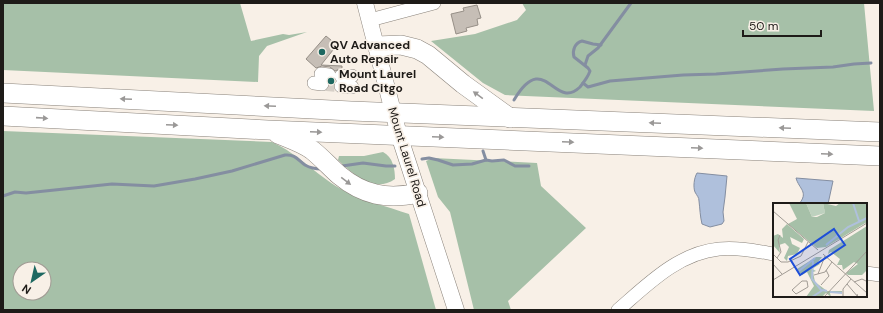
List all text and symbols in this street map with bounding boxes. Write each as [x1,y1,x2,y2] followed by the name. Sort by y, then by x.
[743,12,821,38] scale bar
[749,18,778,34] text: 50 m
[330,37,410,67] place label: QV Advanced Auto Repair
[317,47,327,57] marker: QV Advanced Auto Repair
[339,66,416,96] place label: Mount Laurel Road Citgo
[326,76,336,86] marker: Mount Laurel Road Citgo
[473,91,484,99] one-way arrow
[120,96,132,103] one-way arrow
[264,103,276,110] one-way arrow
[384,105,430,209] street label: Mount Laurel Road
[36,115,49,121] one-way arrow
[649,119,661,126] one-way arrow
[166,122,179,128] one-way arrow
[778,125,791,131] one-way arrow
[310,128,322,135] one-way arrow
[432,133,444,140] one-way arrow
[562,139,574,146] one-way arrow
[691,145,704,151] one-way arrow
[821,150,833,157] one-way arrow
[341,176,352,185] one-way arrow
[773,203,867,297] inset map
[12,261,52,301] north arrow
[19,281,34,297] text: N

